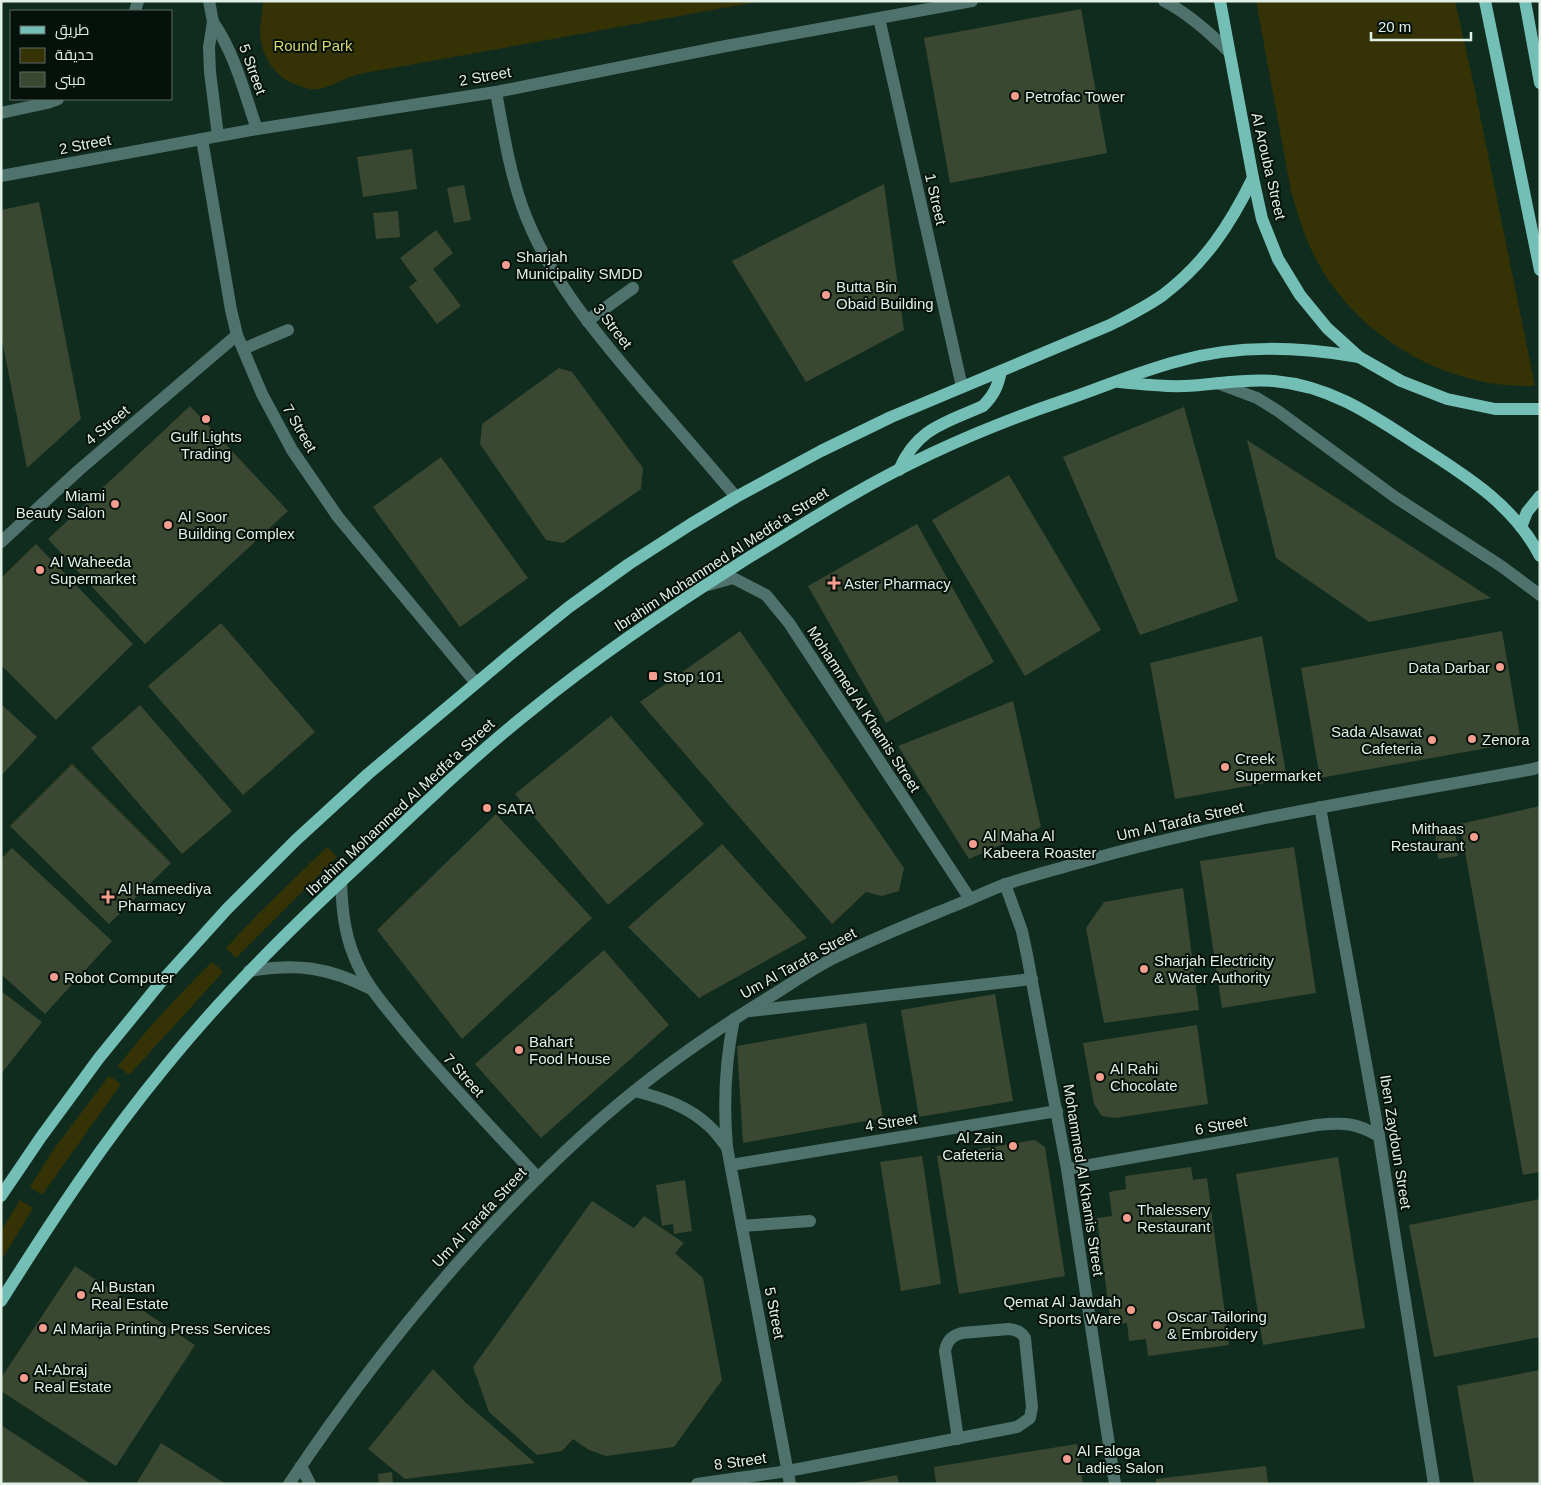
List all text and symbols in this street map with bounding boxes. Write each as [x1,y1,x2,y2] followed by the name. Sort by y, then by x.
[10,10,172,100] legend
[1371,10,1471,42] scale bar
[1378,18,1411,35] text: 20 m
[55,21,89,40] text: طريق
[273,37,353,54] park label: Round Park
[236,41,270,97] street label: 5 Street
[55,46,94,63] text: حديقة
[458,63,513,89] street label: 2 Street
[55,71,86,90] text: مبنى
[1025,88,1125,105] place label: Petrofac Tower
[1009,90,1021,102] marker: Petrofac Tower
[1248,111,1290,222] street label: Al Arouba Street
[58,130,113,157] street label: 2 Street
[922,171,950,227] street label: 1 Street
[516,248,643,282] place label: Sharjah Municipality SMDD
[500,259,512,271] marker: Sharjah Municipality SMDD
[836,278,934,312] place label: Butta Bin Obaid Building
[820,289,832,301] marker: Butta Bin Obaid Building
[590,300,636,353] street label: 3 Street
[81,401,133,448] street label: 4 Street
[280,401,321,456] street label: 7 Street
[200,413,212,425] marker: Gulf Lights Trading
[170,428,242,462] place label: Gulf Lights Trading
[611,483,832,635] street label: Ibrahim Mohammed Al Medfa'a Street
[16,487,105,521] place label: Miami Beauty Salon
[109,498,121,510] marker: Miami Beauty Salon
[178,508,295,542] place label: Al Soor Building Complex
[162,519,174,531] marker: Al Soor Building Complex
[50,553,137,587] place label: Al Waheeda Supermarket
[34,564,46,576] marker: Al Waheeda Supermarket
[844,575,951,592] place label: Aster Pharmacy
[828,577,840,589] marker: Aster Pharmacy
[804,623,924,796] street label: Mohammed Al Khamis Street
[1408,659,1490,676] place label: Data Darbar
[1494,661,1506,673] marker: Data Darbar
[663,668,723,685] place label: Stop 101
[647,670,659,682] marker: Stop 101
[302,715,498,899] street label: Ibrahim Mohammed Al Medfa'a Street
[1331,723,1423,757] place label: Sada Alsawat Cafeteria
[1482,731,1530,748] place label: Zenora
[1466,733,1478,745] marker: Zenora
[1426,734,1438,746] marker: Sada Alsawat Cafeteria
[1235,750,1322,784] place label: Creek Supermarket
[1219,761,1231,773] marker: Creek Supermarket
[1115,798,1246,844] street label: Um Al Tarafa Street
[497,800,534,817] place label: SATA
[481,802,493,814] marker: SATA
[1391,820,1465,854] place label: Mithaas Restaurant
[983,827,1096,861] place label: Al Maha Al Kabeera Roaster
[1468,831,1480,843] marker: Mithaas Restaurant
[967,838,979,850] marker: Al Maha Al Kabeera Roaster
[118,880,212,914] place label: Al Hameediya Pharmacy
[102,891,114,903] marker: Al Hameediya Pharmacy
[737,924,860,1002] street label: Um Al Tarafa Street
[1154,952,1275,986] place label: Sharjah Electricity & Water Authority
[1138,963,1150,975] marker: Sharjah Electricity & Water Authority
[64,969,174,986] place label: Robot Computer
[48,971,60,983] marker: Robot Computer
[529,1033,611,1067] place label: Bahart Food House
[513,1044,525,1056] marker: Bahart Food House
[440,1050,488,1101] street label: 7 Street
[1110,1060,1178,1094] place label: Al Rahi Chocolate
[1094,1071,1106,1083] marker: Al Rahi Chocolate
[1377,1074,1415,1211] street label: Iben Zaydoun Street
[1060,1083,1108,1278] street label: Mohammed Al Khamis Street
[864,1109,919,1135] street label: 4 Street
[1194,1112,1249,1138] street label: 6 Street
[942,1129,1004,1163] place label: Al Zain Cafeteria
[1007,1140,1019,1152] marker: Al Zain Cafeteria
[429,1163,530,1270] street label: Um Al Tarafa Street
[1137,1201,1211,1235] place label: Thalessery Restaurant
[1121,1212,1133,1224] marker: Thalessery Restaurant
[91,1278,169,1312] place label: Al Bustan Real Estate
[762,1286,789,1341] street label: 5 Street
[75,1289,87,1301] marker: Al Bustan Real Estate
[1003,1293,1121,1327] place label: Qemat Al Jawdah Sports Ware
[1125,1304,1137,1316] marker: Qemat Al Jawdah Sports Ware
[1167,1308,1267,1342] place label: Oscar Tailoring & Embroidery
[1151,1319,1163,1331] marker: Oscar Tailoring & Embroidery
[53,1320,271,1337] place label: Al Marija Printing Press Services
[37,1322,49,1334] marker: Al Marija Printing Press Services
[34,1361,112,1395] place label: Al-Abraj Real Estate
[18,1372,30,1384] marker: Al-Abraj Real Estate
[1077,1442,1164,1476] place label: Al Faloga Ladies Salon
[713,1449,768,1473] street label: 8 Street
[1061,1453,1073,1465] marker: Al Faloga Ladies Salon

